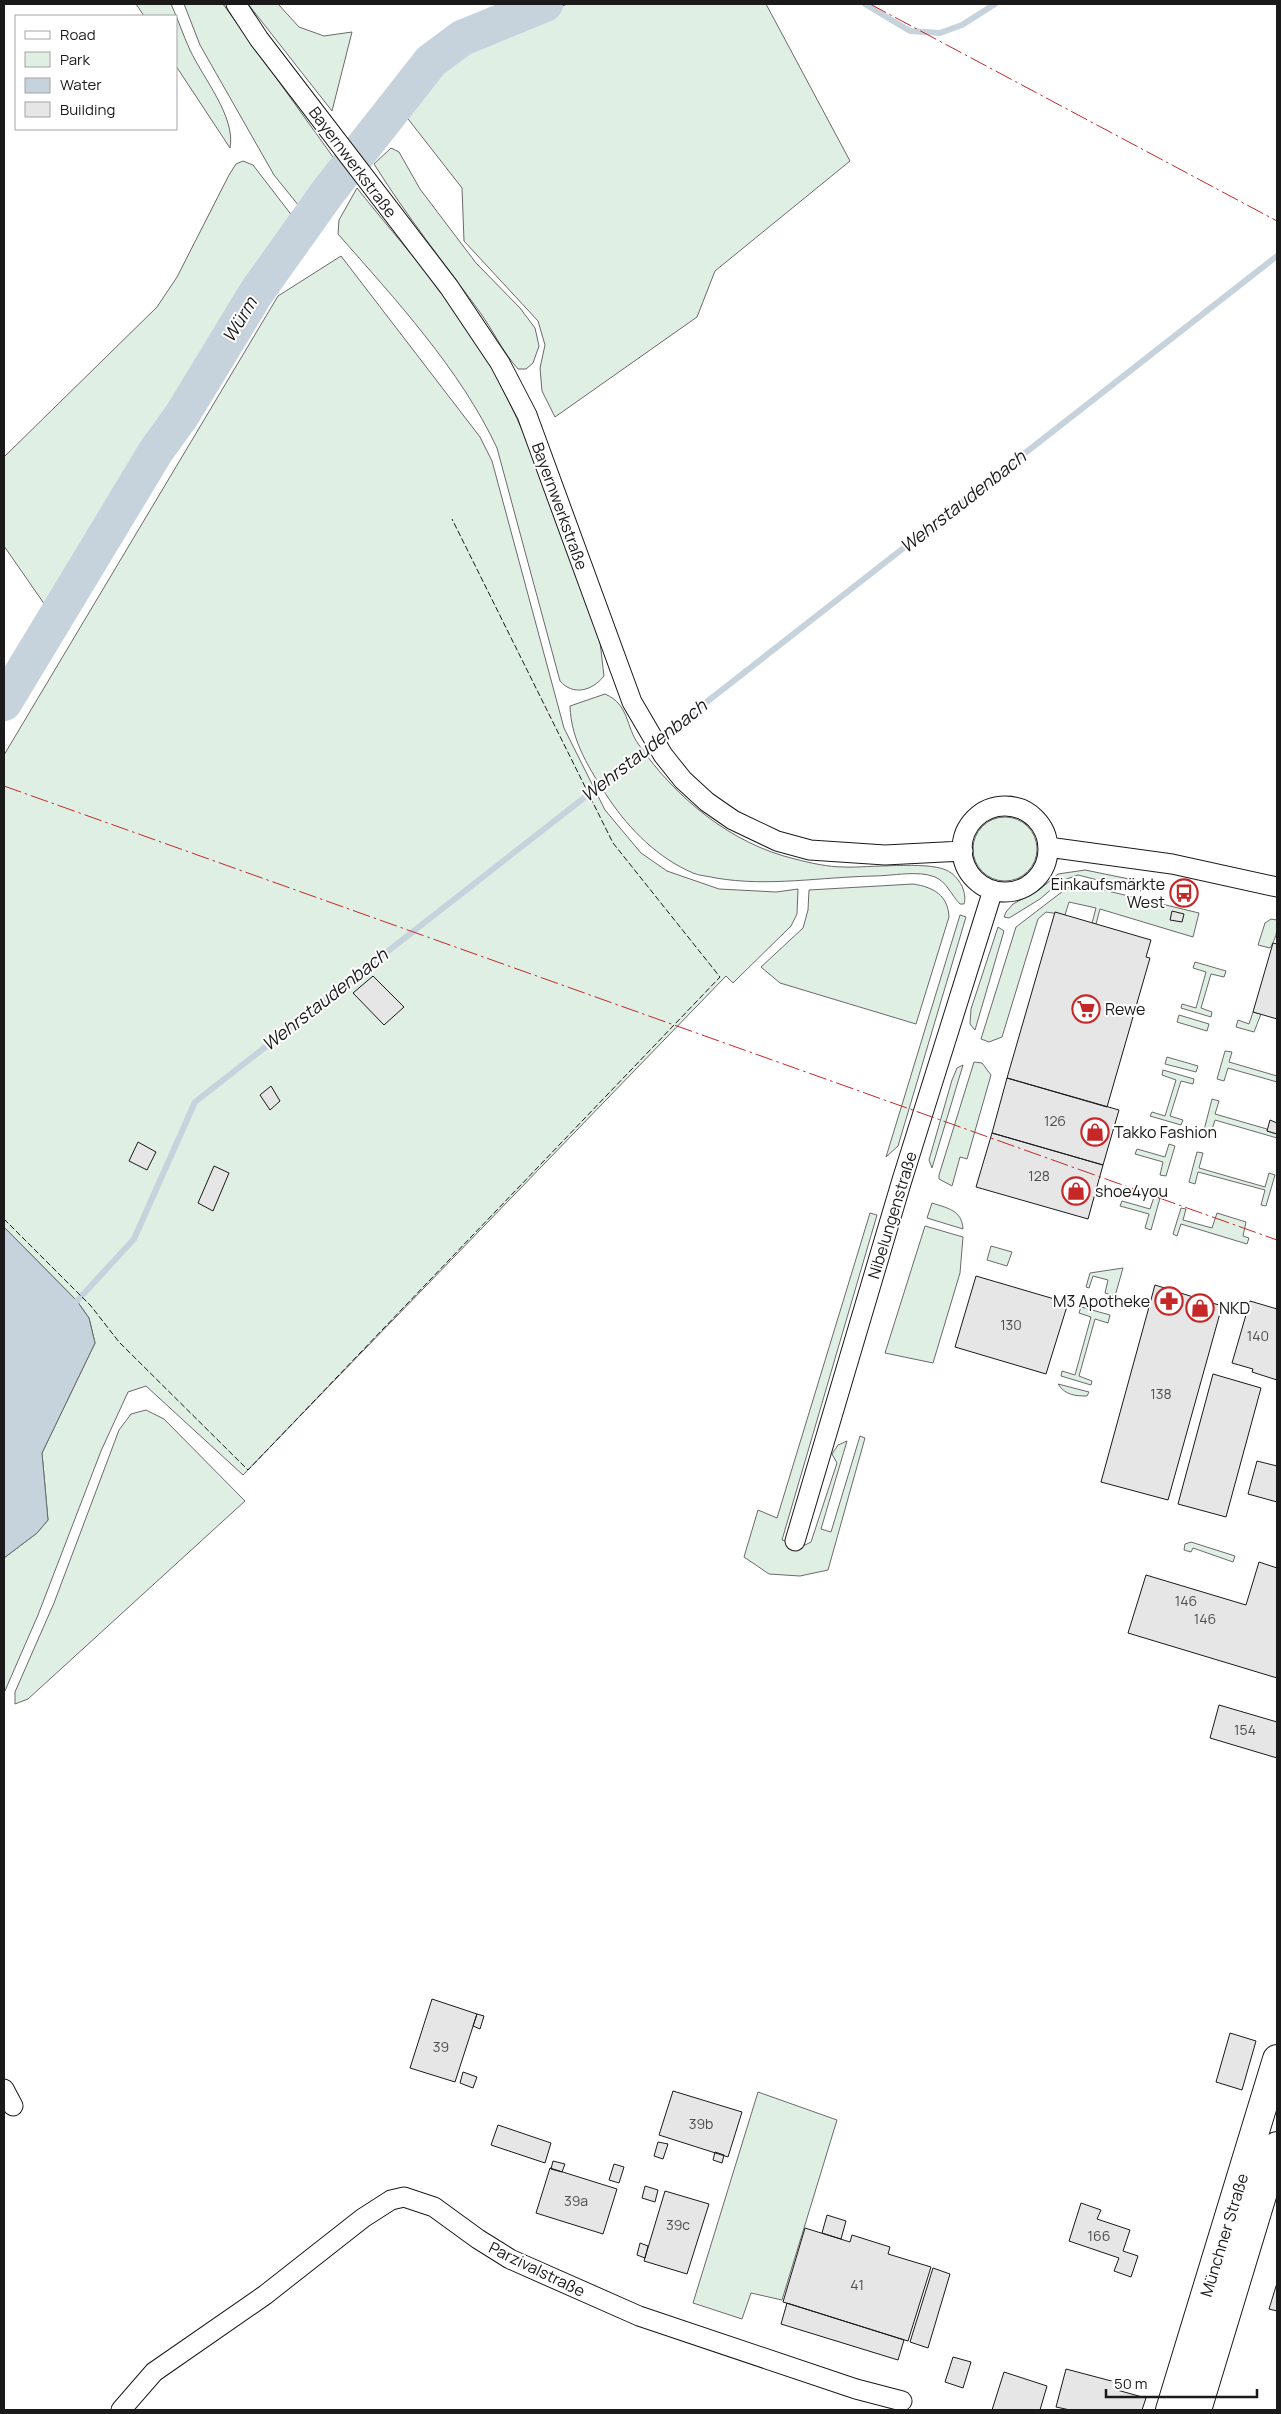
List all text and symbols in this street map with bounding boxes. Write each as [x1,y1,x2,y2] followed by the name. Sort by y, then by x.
[15,15,178,130] legend
[60,24,96,45] text: Road
[60,49,90,70] text: Park
[60,74,102,95] text: Water
[60,99,115,120] text: Building
[304,102,402,222] street label: Bayernwerkstraße
[216,291,263,347] water label: Würm
[527,439,593,573] street label: Bayernwerkstraße
[895,444,1031,558] water label: Wehrstaudenbach
[576,693,712,807] water label: Wehrstaudenbach
[1051,873,1165,913] place label: Einkaufsmärkte West
[1169,878,1199,908] bus stop icon: Einkaufsmärkte West
[257,942,393,1056] water label: Wehrstaudenbach
[1071,994,1101,1024] supermarket icon: Rewe
[1105,998,1145,1020] place label: Rewe
[1044,1111,1066,1130] house number: 126
[1080,1117,1110,1147] shop icon: Takko Fashion
[1114,1121,1217,1143] place label: Takko Fashion
[862,1148,922,1282] street label: Nibelungenstraße
[1028,1166,1050,1185] house number: 128
[1061,1176,1091,1206] shop icon: shoe4you
[1095,1180,1168,1202] place label: shoe4you
[1154,1286,1184,1316] pharmacy icon: M3 Apotheke
[1053,1290,1150,1312] place label: M3 Apotheke
[1185,1293,1215,1323] shop icon: NKD
[1219,1297,1250,1319] place label: NKD
[1000,1315,1022,1334] house number: 130
[1247,1326,1269,1345] house number: 140
[1150,1384,1172,1403] house number: 138
[1175,1591,1197,1610] house number: 146
[1194,1609,1216,1628] house number: 146
[1234,1720,1256,1739] house number: 154
[433,2037,449,2056] house number: 39
[689,2114,713,2133] house number: 39b
[1195,2171,1253,2299] street label: Münchner Straße
[564,2191,588,2210] house number: 39a
[666,2215,690,2234] house number: 39c
[1088,2226,1110,2245] house number: 166
[485,2236,589,2302] street label: Parzivalstraße
[850,2275,864,2294] house number: 41
[1106,2366,1257,2398] scale bar
[1114,2373,1148,2394] text: 50 m

